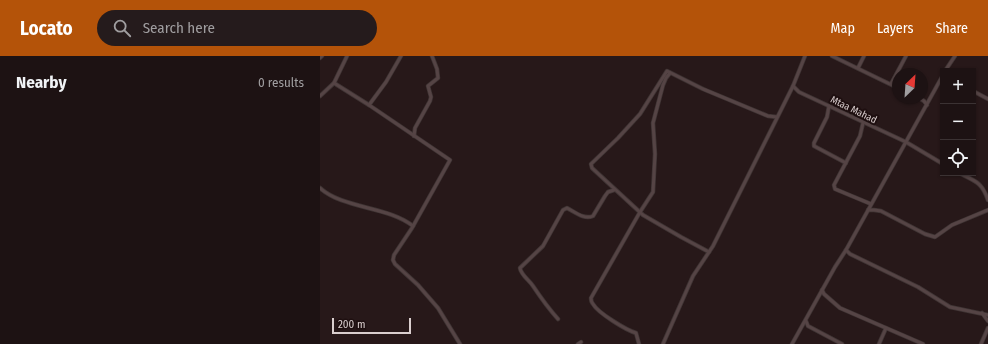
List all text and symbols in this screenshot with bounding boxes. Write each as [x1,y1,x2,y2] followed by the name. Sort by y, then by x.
[97,10,377,46] search box
[20,17,73,40] text: Locato
[111,17,133,39] icon: search
[143,19,215,37] text: Search here
[831,20,855,37] text: Map
[877,20,913,37] text: Layers
[935,20,968,37] text: Share
[892,68,928,104] north arrow
[940,68,976,176] map controls
[940,68,976,104] button: +
[16,72,67,93] text: Nearby
[258,75,304,90] text: 0 results
[828,94,879,126] street label: Mtaa Mahad
[940,104,976,140] button: −
[940,140,976,176] button: locate
[332,316,411,335] scale bar
[338,318,365,331] text: 200 m

